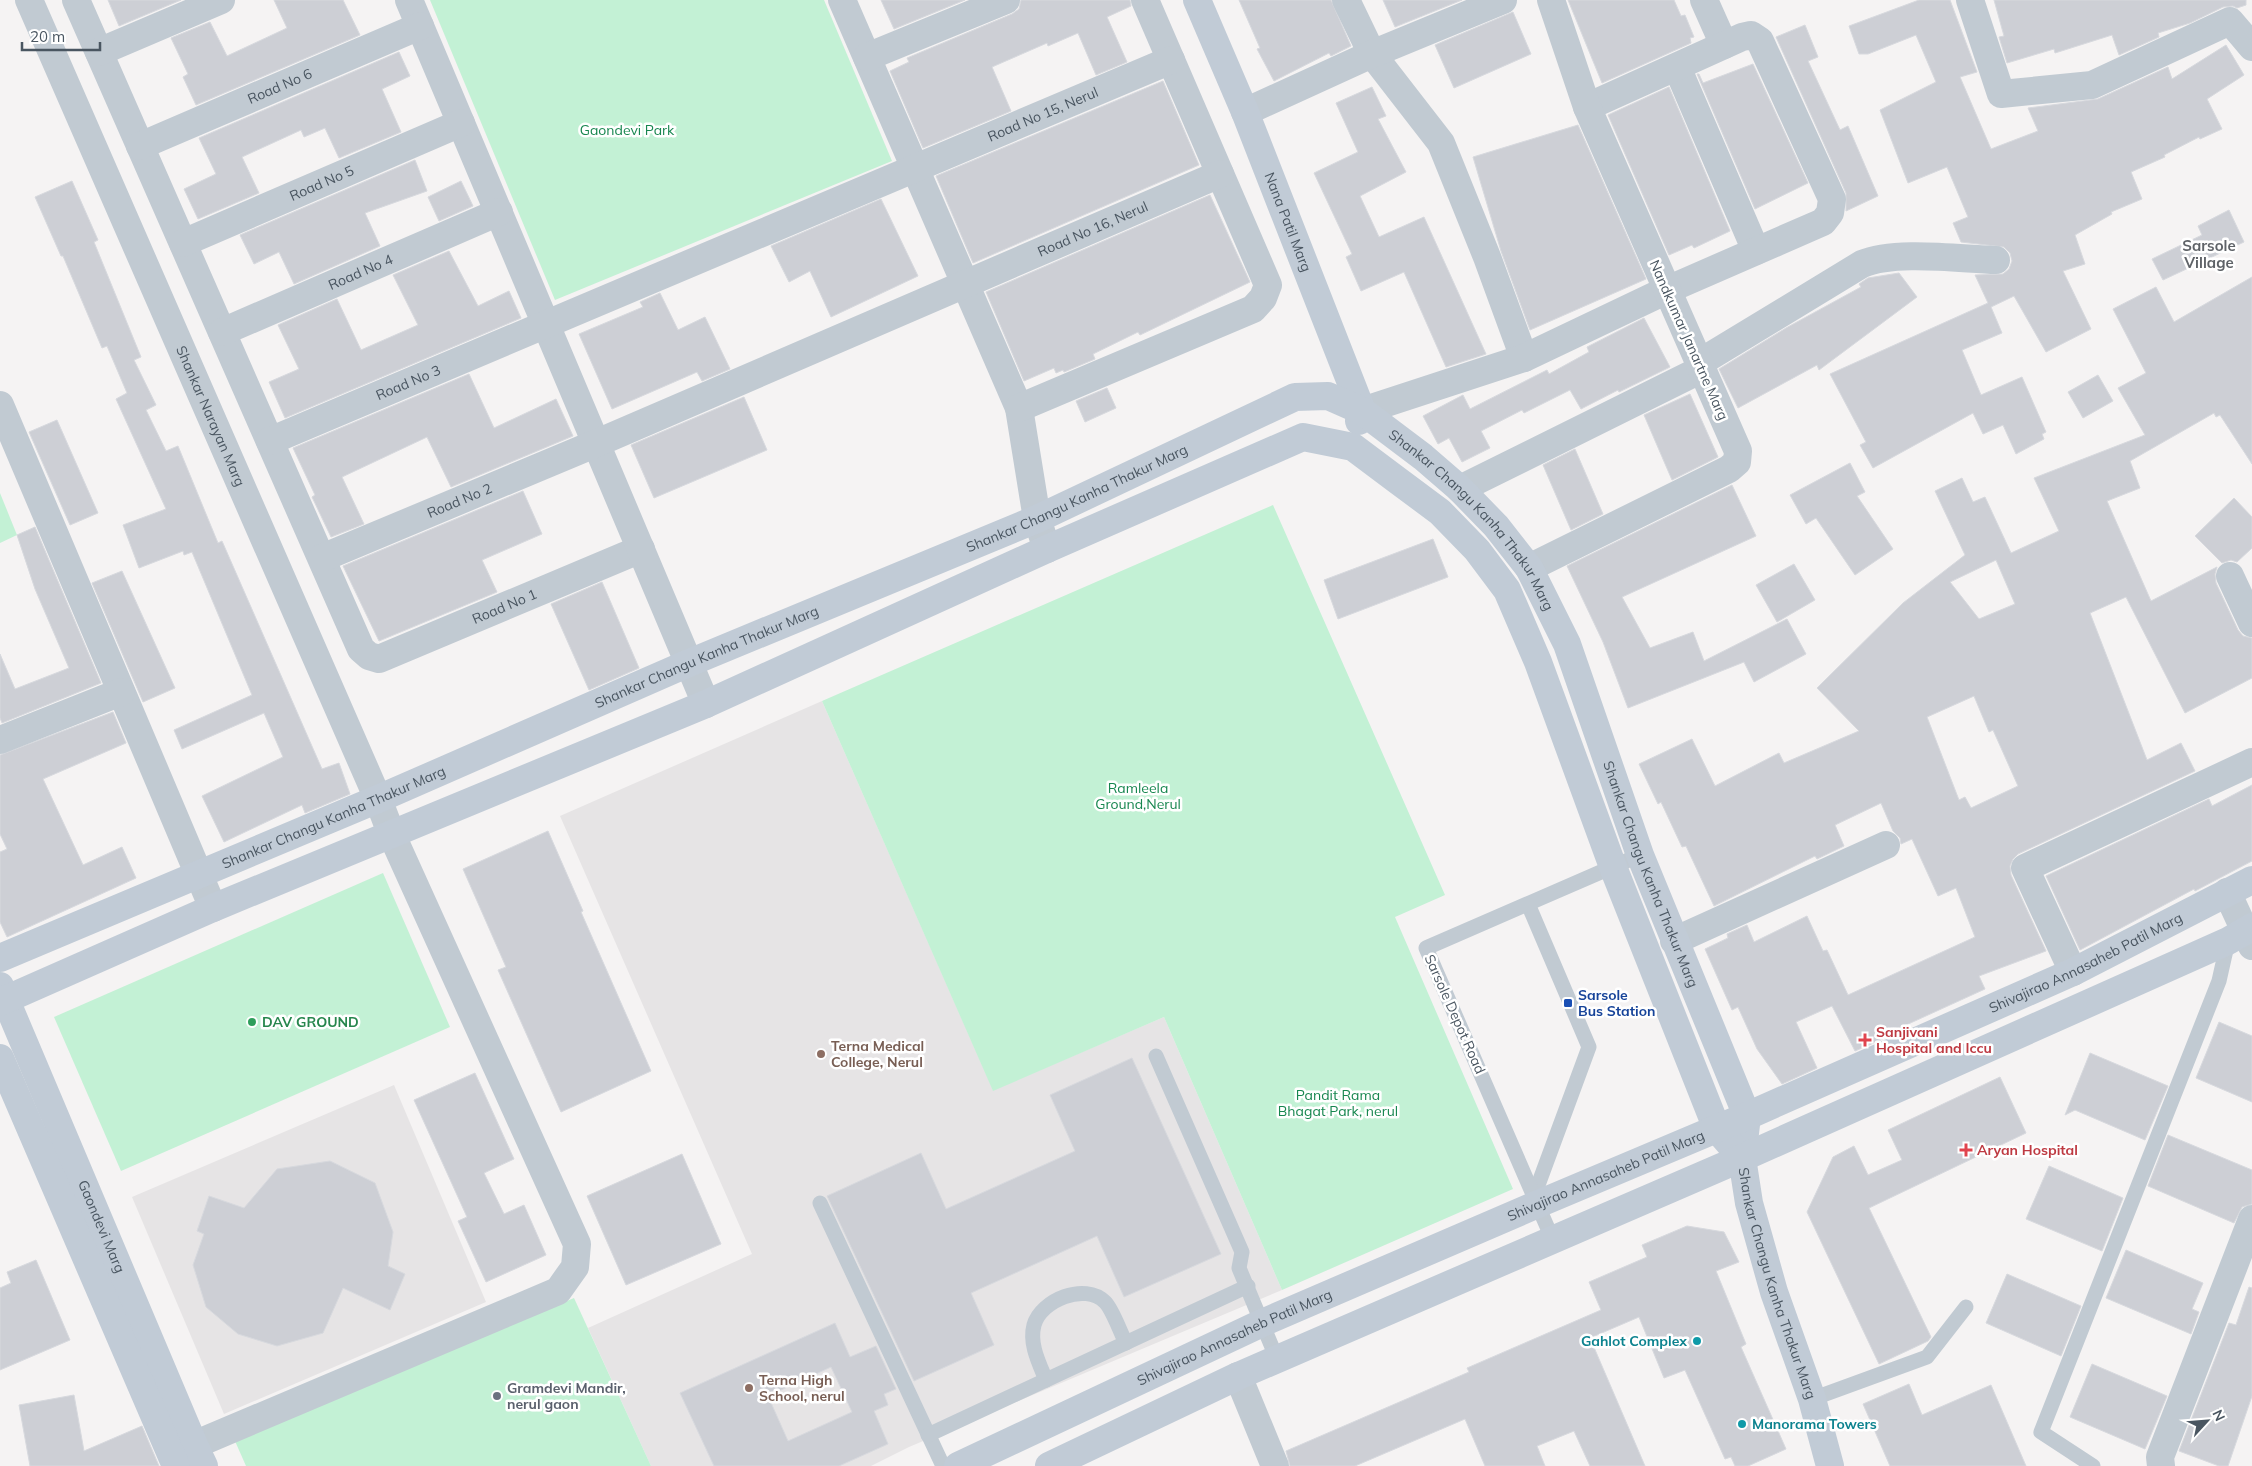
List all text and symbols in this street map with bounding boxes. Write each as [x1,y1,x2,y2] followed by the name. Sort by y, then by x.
[22,20,100,52] scale bar
[30,27,65,46] text: 20 m
[245,64,315,108] street label: Road No 6
[985,83,1101,146] street label: Road No 15, Nerul
[580,121,675,139] park label: Gaondevi Park
[287,161,357,205] street label: Road No 5
[1260,170,1316,274] street label: Nana Patil Marg
[1035,197,1151,261] street label: Road No 16, Nerul
[2182,236,2236,272] district label: Sarsole Village
[326,250,396,294] street label: Road No 4
[1646,257,1732,423] street label: Nandkumar Janartne Marg
[172,343,249,489] street label: Shankar Narayan Marg
[373,361,443,404] street label: Road No 3
[1385,425,1558,614] street label: Shankar Changu Kanha Thakur Marg
[964,440,1190,556] street label: Shankar Changu Kanha Thakur Marg
[424,479,495,522] street label: Road No 2
[469,585,540,628] street label: Road No 1
[592,601,821,712] street label: Shankar Changu Kanha Thakur Marg
[1599,759,1702,990] street label: Shankar Changu Kanha Thakur Marg
[219,762,448,873] street label: Shankar Changu Kanha Thakur Marg
[1095,779,1181,813] park label: Ramleela Ground,Nerul
[1986,908,2185,1017] street label: Shivajirao Annasaheb Patil Marg
[1421,951,1489,1077] street label: Sarsole Depot Road
[1578,986,1656,1020] place label: Sarsole Bus Station
[1562,997,1574,1009] marker: Sarsole Bus Station
[262,1013,359,1031] place label: DAV GROUND
[246,1016,258,1028] marker: DAV GROUND
[1876,1023,1992,1057] place label: Sanjivani Hospital and Iccu
[1858,1033,1872,1047] marker: Sanjivani Hospital and Iccu
[831,1037,924,1071] place label: Terna Medical College, Nerul
[815,1048,827,1060] marker: Terna Medical College, Nerul
[1278,1086,1398,1120] park label: Pandit Rama Bhagat Park, nerul
[1504,1126,1707,1225] street label: Shivajirao Annasaheb Patil Marg
[1977,1141,2078,1159] place label: Aryan Hospital
[1959,1143,1973,1157] marker: Aryan Hospital
[1735,1166,1820,1401] street label: Shankar Changu Kanha Thakur Marg
[74,1177,129,1276] street label: Gaondevi Marg
[1134,1285,1335,1390] street label: Shivajirao Annasaheb Patil Marg
[1581,1332,1687,1350] place label: Gahlot Complex
[1691,1335,1703,1347] marker: Gahlot Complex
[759,1371,845,1405] place label: Terna High School, nerul
[507,1379,626,1413] place label: Gramdevi Mandir, nerul gaon
[743,1382,755,1394] marker: Terna High School, nerul
[491,1390,503,1402] marker: Gramdevi Mandir, nerul gaon
[2182,1396,2232,1446] north arrow
[2208,1407,2229,1424] text: N
[1752,1415,1877,1433] place label: Manorama Towers
[1736,1418,1748,1430] marker: Manorama Towers

